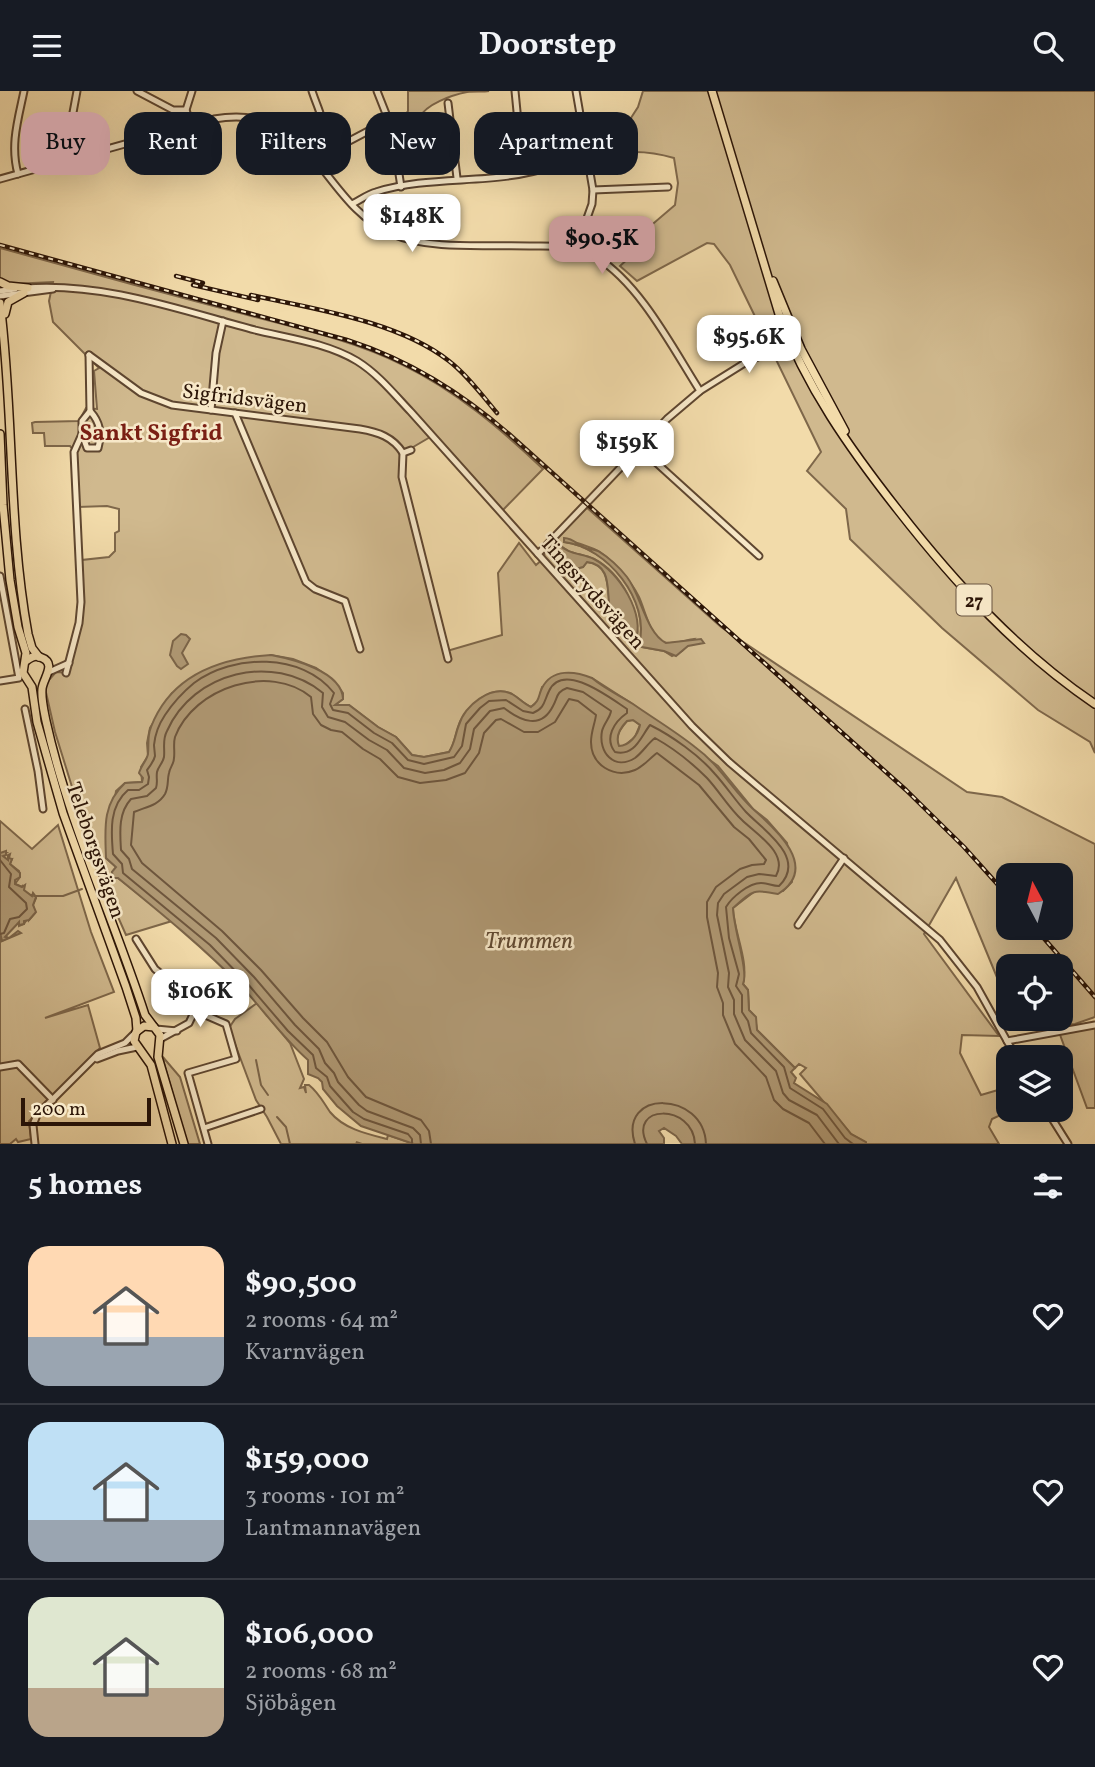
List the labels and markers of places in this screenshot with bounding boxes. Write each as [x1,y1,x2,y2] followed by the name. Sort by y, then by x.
[363,195,461,254] pin: $148K
[545,216,659,276] pin: $90.5K
[692,315,806,375] pin: $95.6K
[578,421,676,480] pin: $159K
[151,969,249,1029] pin: $106K

